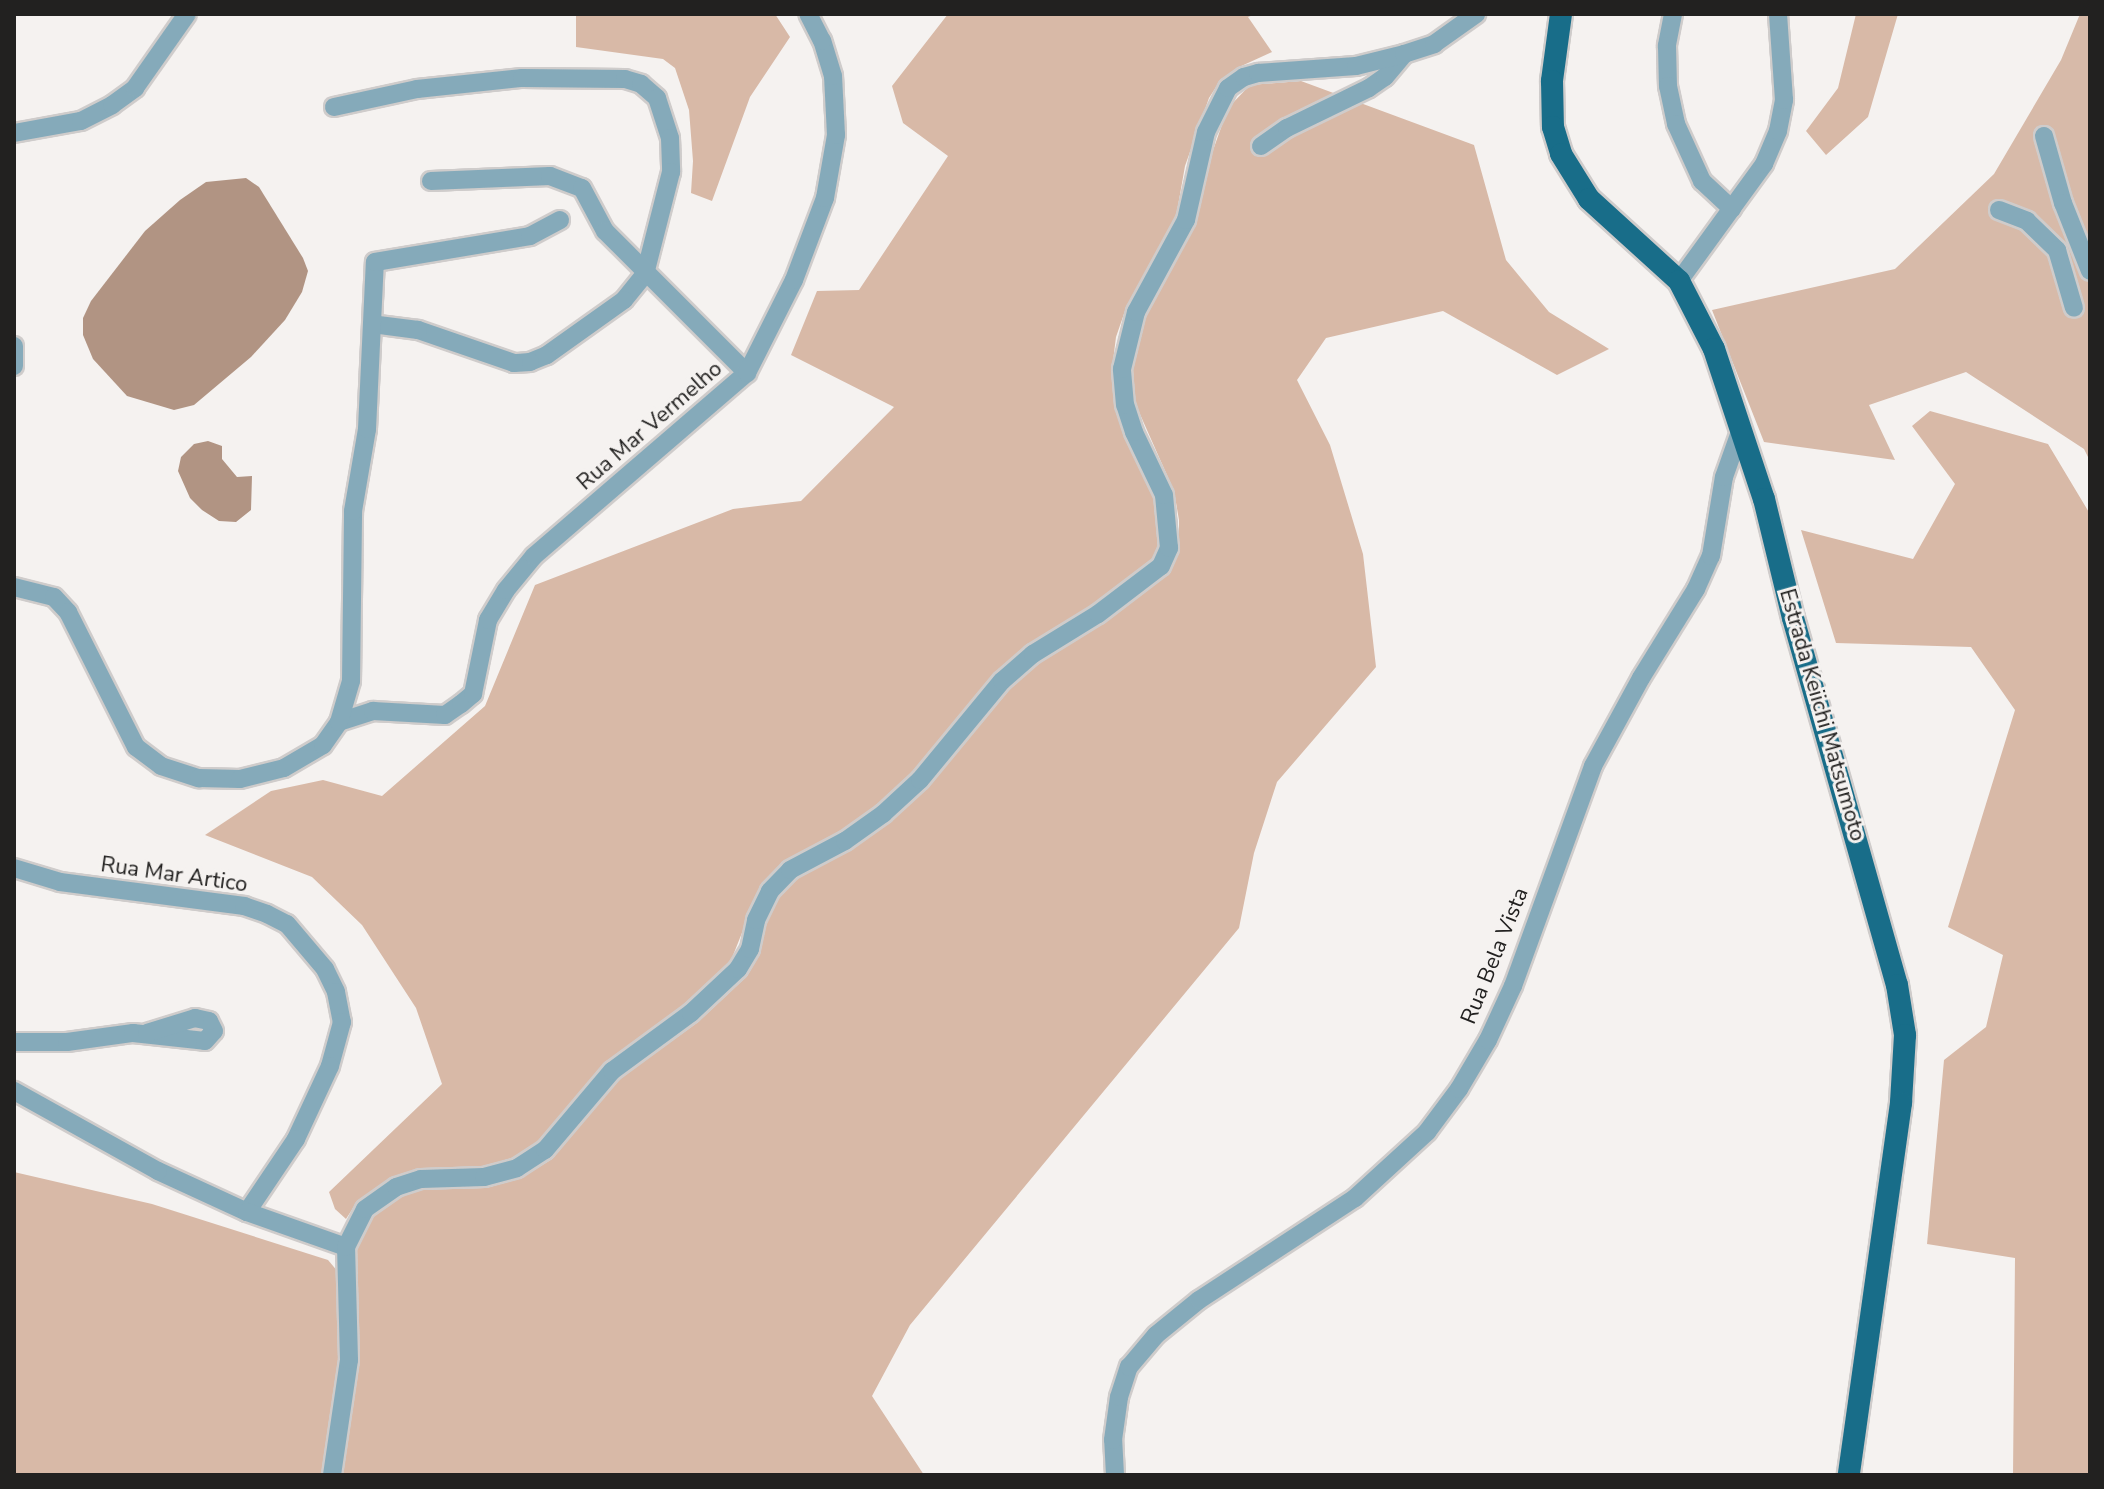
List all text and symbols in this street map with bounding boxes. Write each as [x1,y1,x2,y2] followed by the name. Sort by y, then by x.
[572,356,728,496] street label: Rua Mar Vermelho
[1773,586,1871,844] street label: Estrada Keiichi Matsumoto
[99,852,249,898] street label: Rua Mar Artico
[1456,884,1534,1028] street label: Rua Bela Vista

